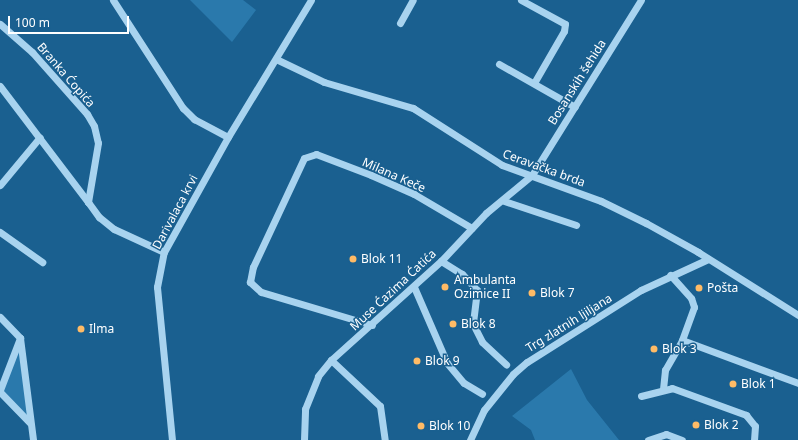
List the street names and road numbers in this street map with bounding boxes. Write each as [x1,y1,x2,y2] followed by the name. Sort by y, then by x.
[545,37,609,127] street label: Bosanskih šehida
[34,40,98,110] street label: Branka Ćopića
[501,146,587,190] street label: Ceravačka brda
[360,155,428,195] street label: Milana Keče
[149,172,201,252] street label: Darivalaca krvi
[347,246,439,334] street label: Muse Ćazima Ćatića
[523,291,615,355] street label: Trg zlatnih ljiljana

